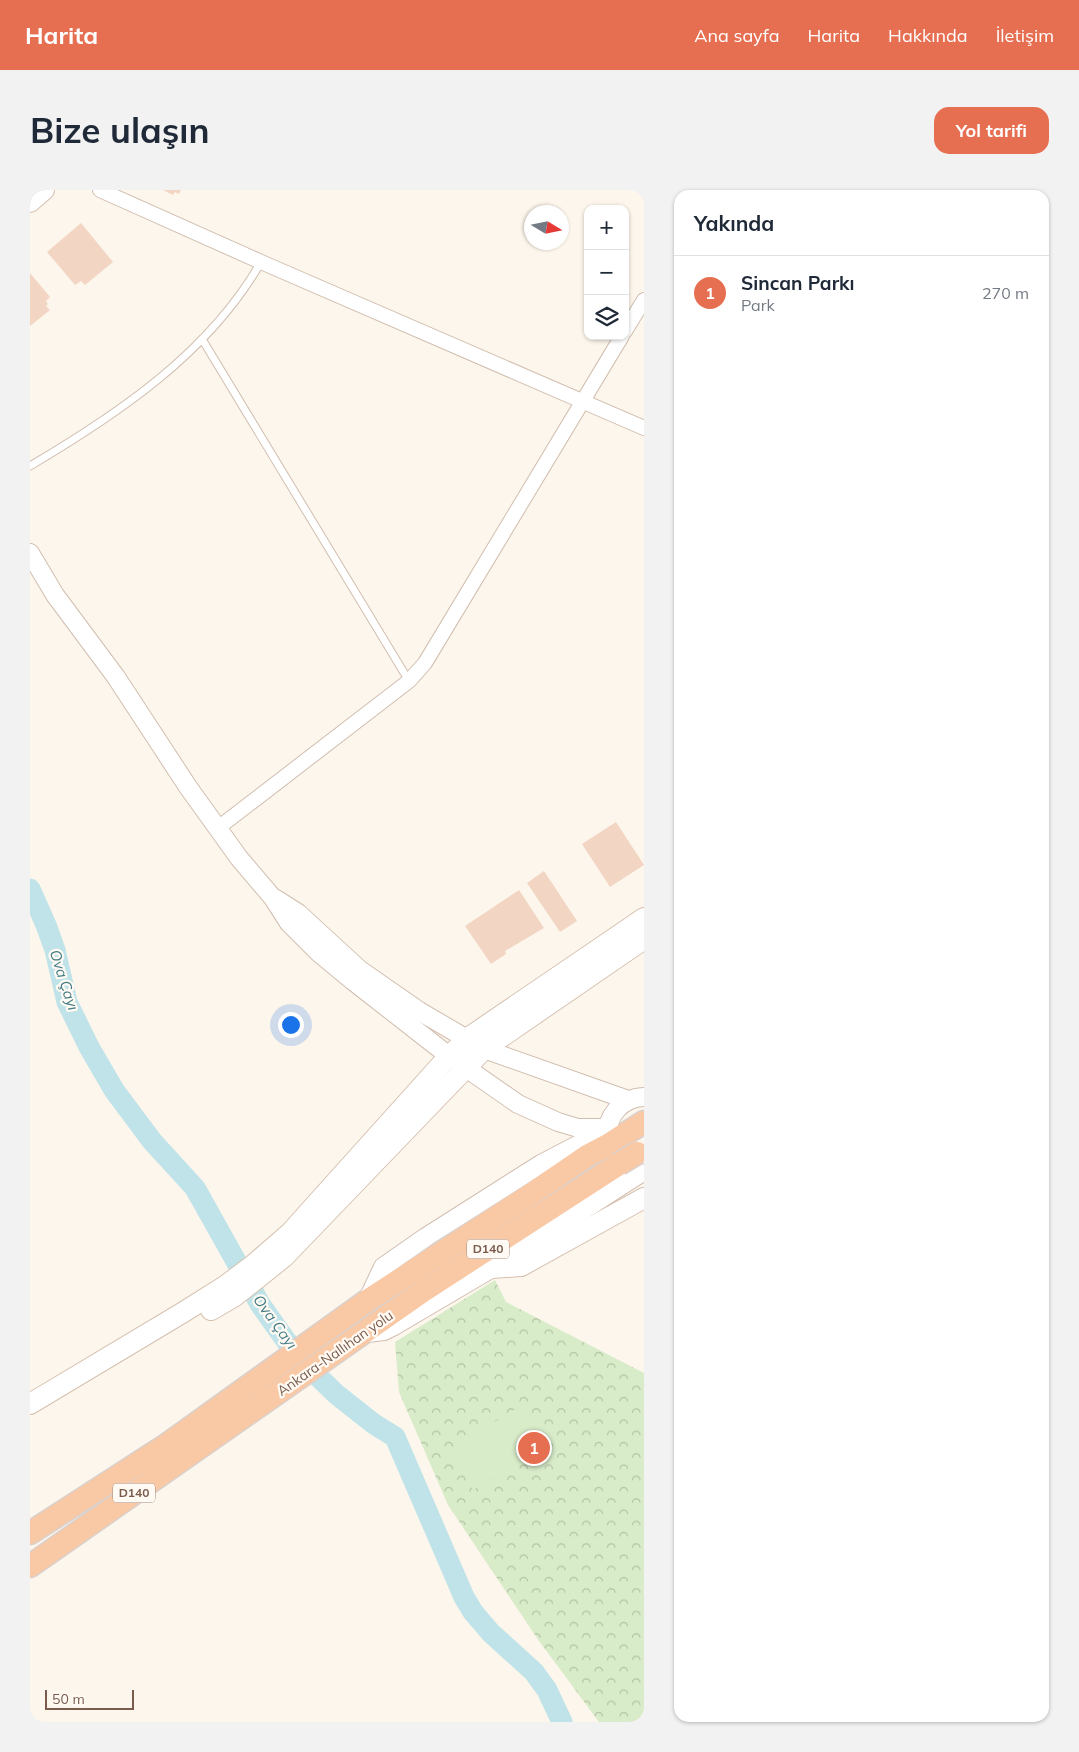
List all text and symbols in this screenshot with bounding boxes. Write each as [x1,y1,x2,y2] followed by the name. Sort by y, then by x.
[25,20,98,50] text: Harita
[694,24,780,47] text: Ana sayfa
[808,24,860,47] text: Harita
[888,24,968,47] text: Hakkında
[996,24,1054,47] text: İletişim
[934,107,1049,154] button: Yol tarifi
[30,108,210,152] text: Bize ulaşın
[524,205,569,250] north arrow
[584,205,629,340] map controls
[584,205,629,250] button: +
[694,210,774,236] text: Yakında
[584,250,629,295] button: −
[741,271,855,295] text: Sincan Parkı
[705,283,715,303] text: 1
[982,283,1029,303] text: 270 m
[584,295,629,340] button: layers
[741,295,775,315] text: Park
[46,947,83,1013] water label: Ova Çayı
[278,1012,304,1038] your location
[467,1240,509,1258] road number: D140
[249,1291,302,1353] water label: Ova Çayı
[274,1306,396,1400] street label: Ankara-Nallıhan yolu
[518,1429,550,1467] pin: 1
[113,1484,155,1502] road number: D140
[45,1687,134,1710] scale bar
[52,1690,85,1708] text: 50 m

